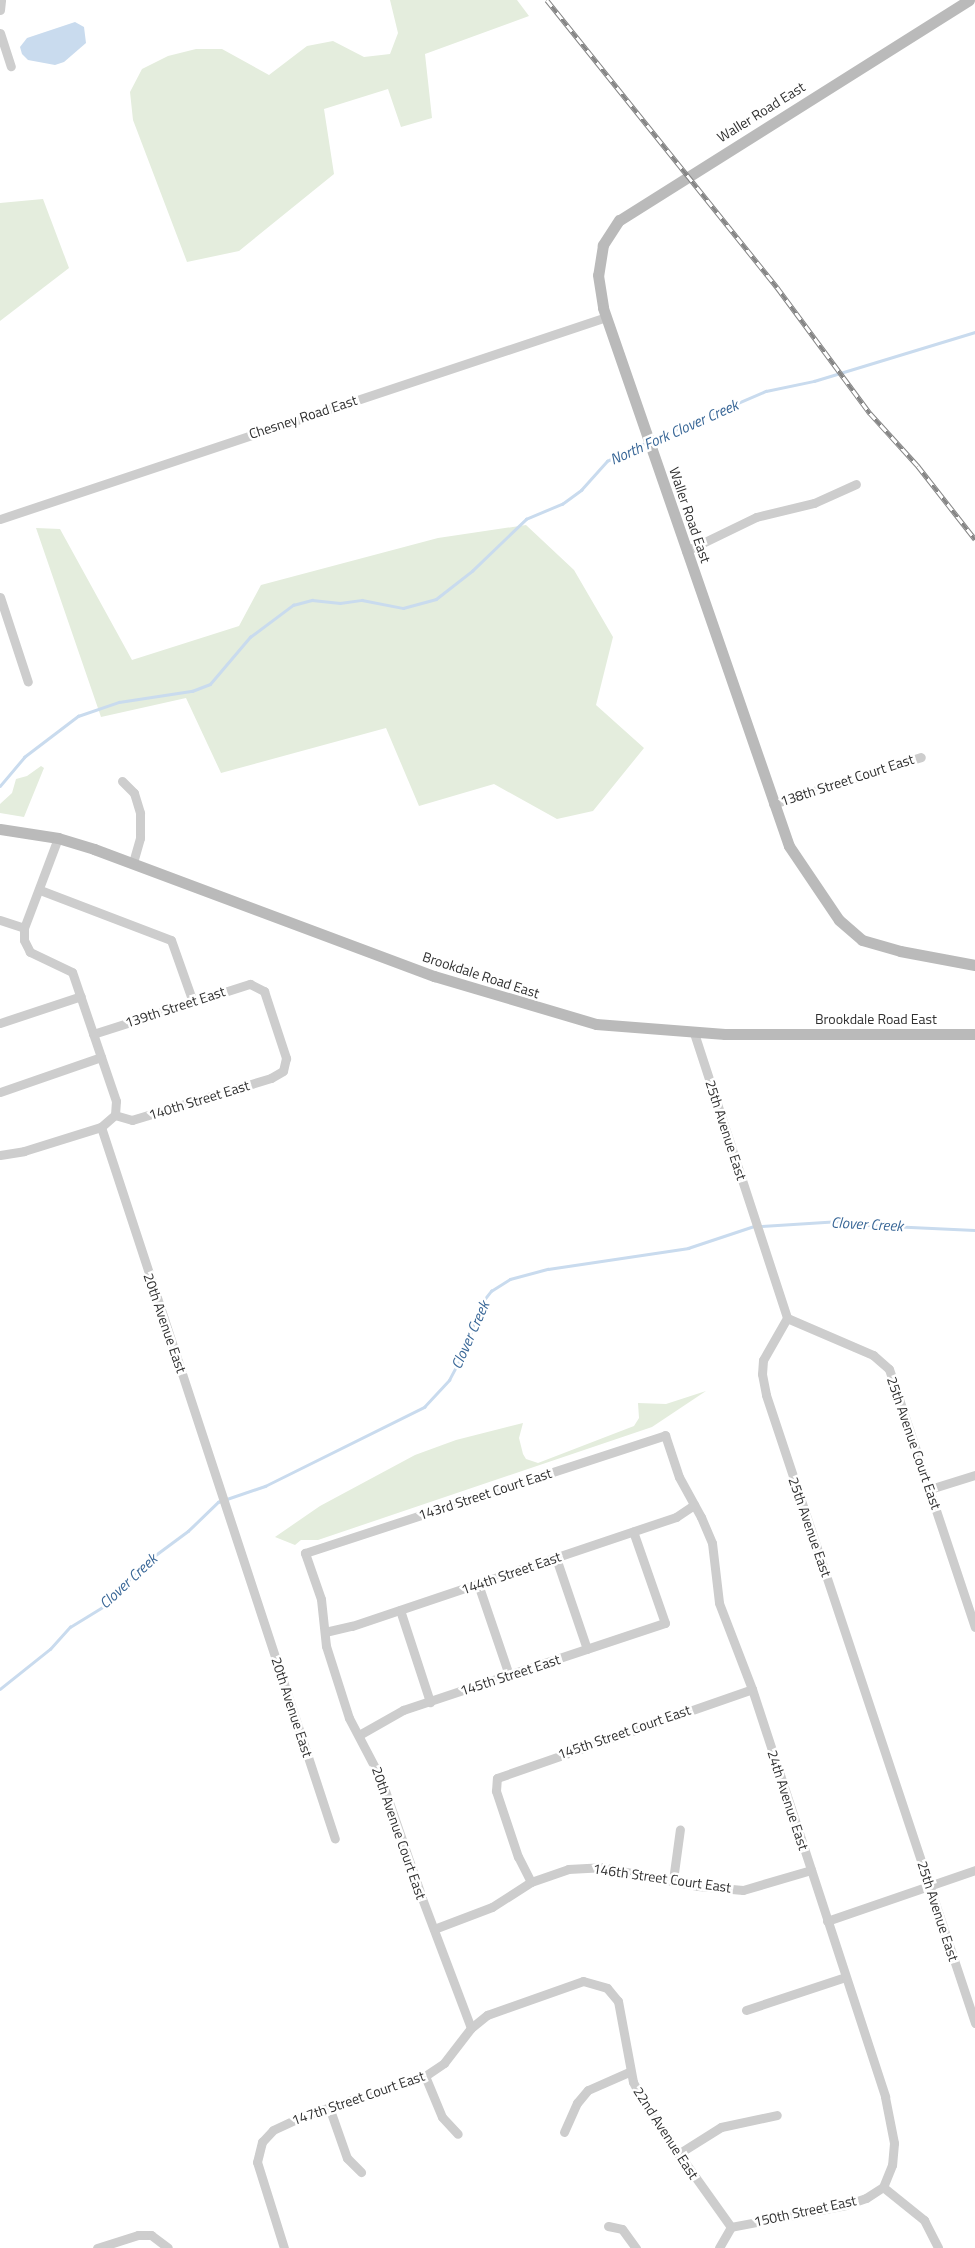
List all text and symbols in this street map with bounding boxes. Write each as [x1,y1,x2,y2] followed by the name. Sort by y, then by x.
[714,78,808,146] street label: Waller Road East
[247,392,359,442] street label: Chesney Road East
[607,396,741,468] water label: North Fork Clover Creek
[666,465,714,565] street label: Waller Road East
[778,750,916,810] street label: 138th Street Court East
[420,948,542,1002] street label: Brookdale Road East
[123,983,227,1031] street label: 139th Street East
[815,1011,937,1027] street label: Brookdale Road East
[147,1077,251,1123] street label: 140th Street East
[702,1078,750,1182] street label: 25th Avenue East
[830,1213,904,1235] water label: Clover Creek
[140,1271,190,1375] street label: 20th Avenue East
[447,1298,493,1372] water label: Clover Creek
[883,1374,945,1512] street label: 25th Avenue Court East
[416,1465,554,1523] street label: 143rd Street Court East
[785,1475,835,1579] street label: 25th Avenue East
[459,1548,563,1598] street label: 144th Street East
[95,1550,161,1612] water label: Clover Creek
[458,1651,562,1699] street label: 145th Street East
[268,1655,316,1759] street label: 20th Avenue East
[555,1701,693,1763] street label: 145th Street Court East
[764,1748,812,1852] street label: 24th Avenue East
[368,1764,430,1902] street label: 20th Avenue Court East
[914,1859,962,1963] street label: 25th Avenue East
[592,1860,732,1896] street label: 146th Street Court East
[289,2067,427,2129] street label: 147th Street Court East
[630,2084,702,2182] street label: 22nd Avenue East
[752,2192,858,2230] street label: 150th Street East

